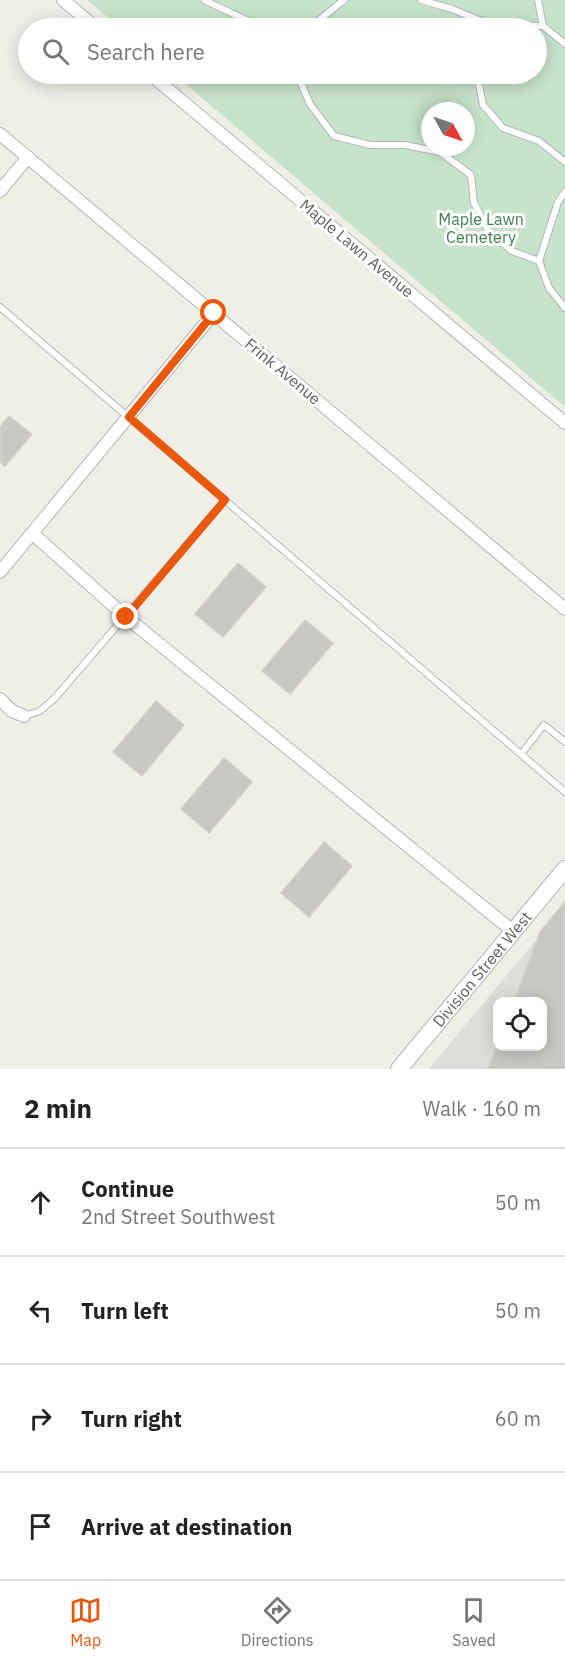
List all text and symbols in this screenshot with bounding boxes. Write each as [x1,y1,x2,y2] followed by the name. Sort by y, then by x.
[18,18,547,84] search box
[39,35,72,68] icon: search
[87,37,205,66] text: Search here
[421,102,475,156] north arrow
[296,194,418,302] street label: Maple Lawn Avenue
[438,209,524,247] park label: Maple Lawn Cemetery
[200,299,226,325] route start
[241,333,325,409] street label: Frink Avenue
[112,603,138,629] route end
[428,907,536,1031] street label: Division Street West
[493,997,547,1051] map controls
[493,997,547,1051] button: locate
[24,1091,92,1125] text: 2 min
[423,1095,541,1122] text: Walk · 160 m
[81,1174,174,1203] text: Continue
[24,1186,57,1219] icon: ahead
[495,1189,541,1216] text: 50 m
[81,1203,276,1230] text: 2nd Street Southwest
[24,1294,57,1327] icon: left
[81,1296,169,1325] text: Turn left
[495,1297,541,1324] text: 50 m
[24,1402,57,1435] icon: right
[81,1404,182,1433] text: Turn right
[495,1405,541,1432] text: 60 m
[24,1510,57,1543] icon: arrive
[81,1512,292,1541] text: Arrive at destination
[69,1594,102,1650] tab: Map
[241,1594,314,1650] tab: Directions
[452,1594,496,1650] tab: Saved

